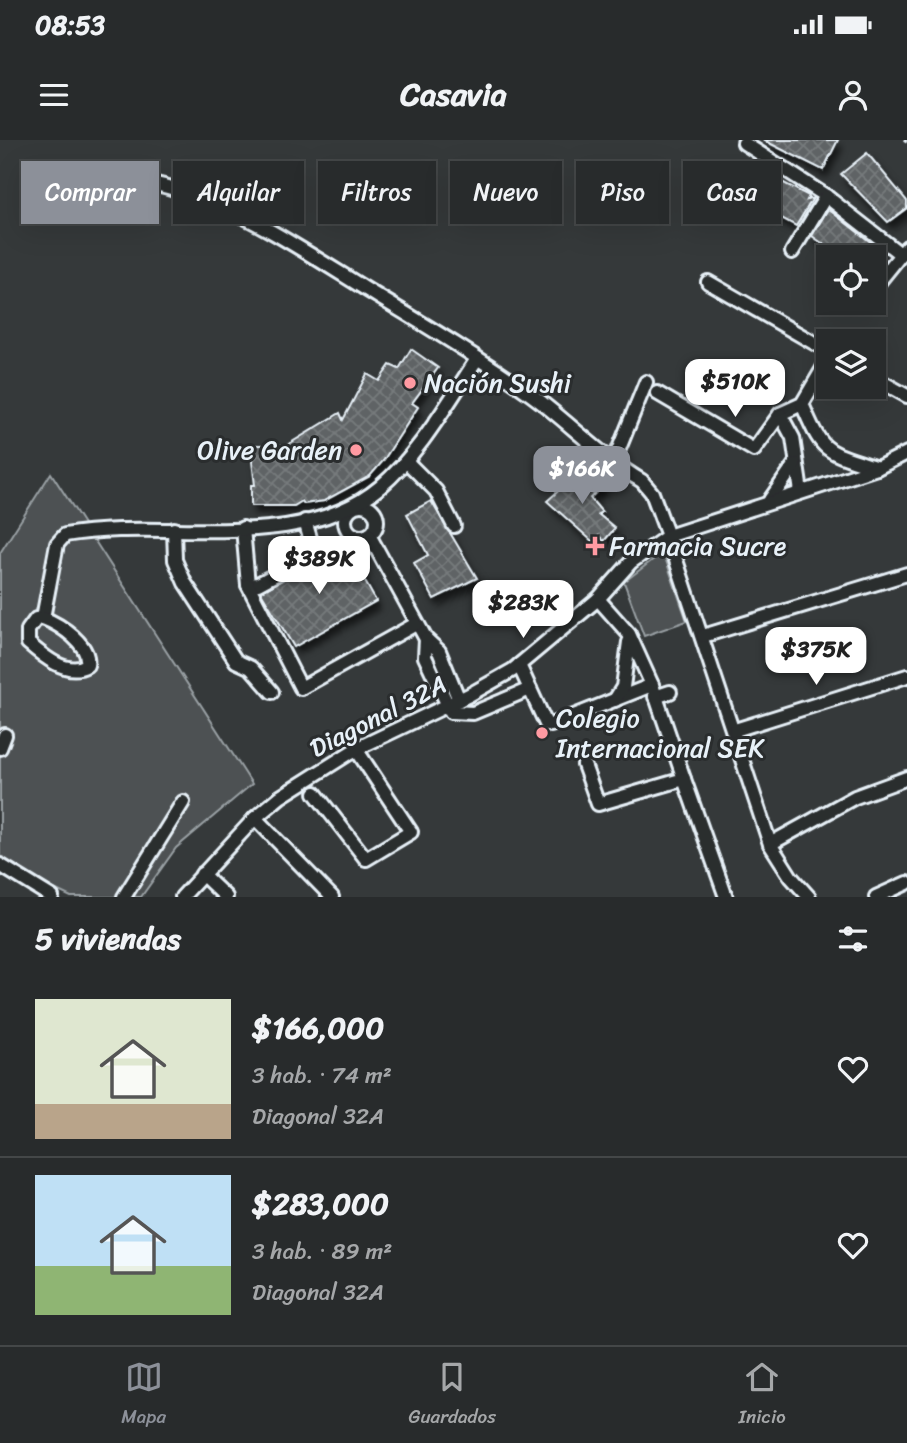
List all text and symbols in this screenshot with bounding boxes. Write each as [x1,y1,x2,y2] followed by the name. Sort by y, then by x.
[35,2,105,48] text: 08:53
[400,66,507,123] text: Casavia
[35,76,73,114] icon: menu
[834,76,872,114] icon: person
[21,161,159,224] chip: Comprar
[173,161,304,224] chip: Alquilar
[318,161,436,224] chip: Filtros
[450,161,562,224] chip: Nuevo
[576,161,669,224] chip: Piso
[683,161,781,224] chip: Casa
[816,245,886,399] map controls
[816,245,886,315] button: locate
[816,329,886,399] button: layers
[686,359,784,419] pin: $510K
[424,360,572,406] place label: Nación Sushi
[701,361,769,402] text: $510K
[402,375,418,391] marker: Nación Sushi
[197,427,342,473] place label: Olive Garden
[348,442,364,458] marker: Olive Garden
[533,446,631,506] pin: $166K
[549,448,615,489] text: $166K
[609,523,787,569] place label: Farmacia Sucre
[270,536,368,596] pin: $389K
[284,538,354,579] text: $389K
[587,538,603,554] marker: Farmacia Sucre
[474,580,572,640] pin: $283K
[488,582,558,623] text: $283K
[767,628,865,687] pin: $375K
[781,629,851,670] text: $375K
[301,662,455,770] street label: Diagonal 32A
[555,695,765,771] place label: Colegio Internacional SEK
[534,725,550,741] marker: Colegio Internacional SEK
[35,912,181,966] text: 5 viviendas
[834,920,872,958] icon: filters
[252,1001,384,1055] text: $166,000
[91,1027,175,1111] icon: home
[834,1050,872,1088] icon: heart
[252,1055,392,1096] text: 3 hab. · 74 m²
[252,1096,384,1137] text: Diagonal 32A
[252,1177,389,1231] text: $283,000
[91,1203,175,1287] icon: home
[834,1226,872,1264] icon: heart
[252,1231,392,1272] text: 3 hab. · 89 m²
[252,1272,384,1313] text: Diagonal 32A
[121,1358,166,1433] tab: Mapa
[409,1358,496,1433] tab: Guardados
[739,1358,786,1433] tab: Inicio

